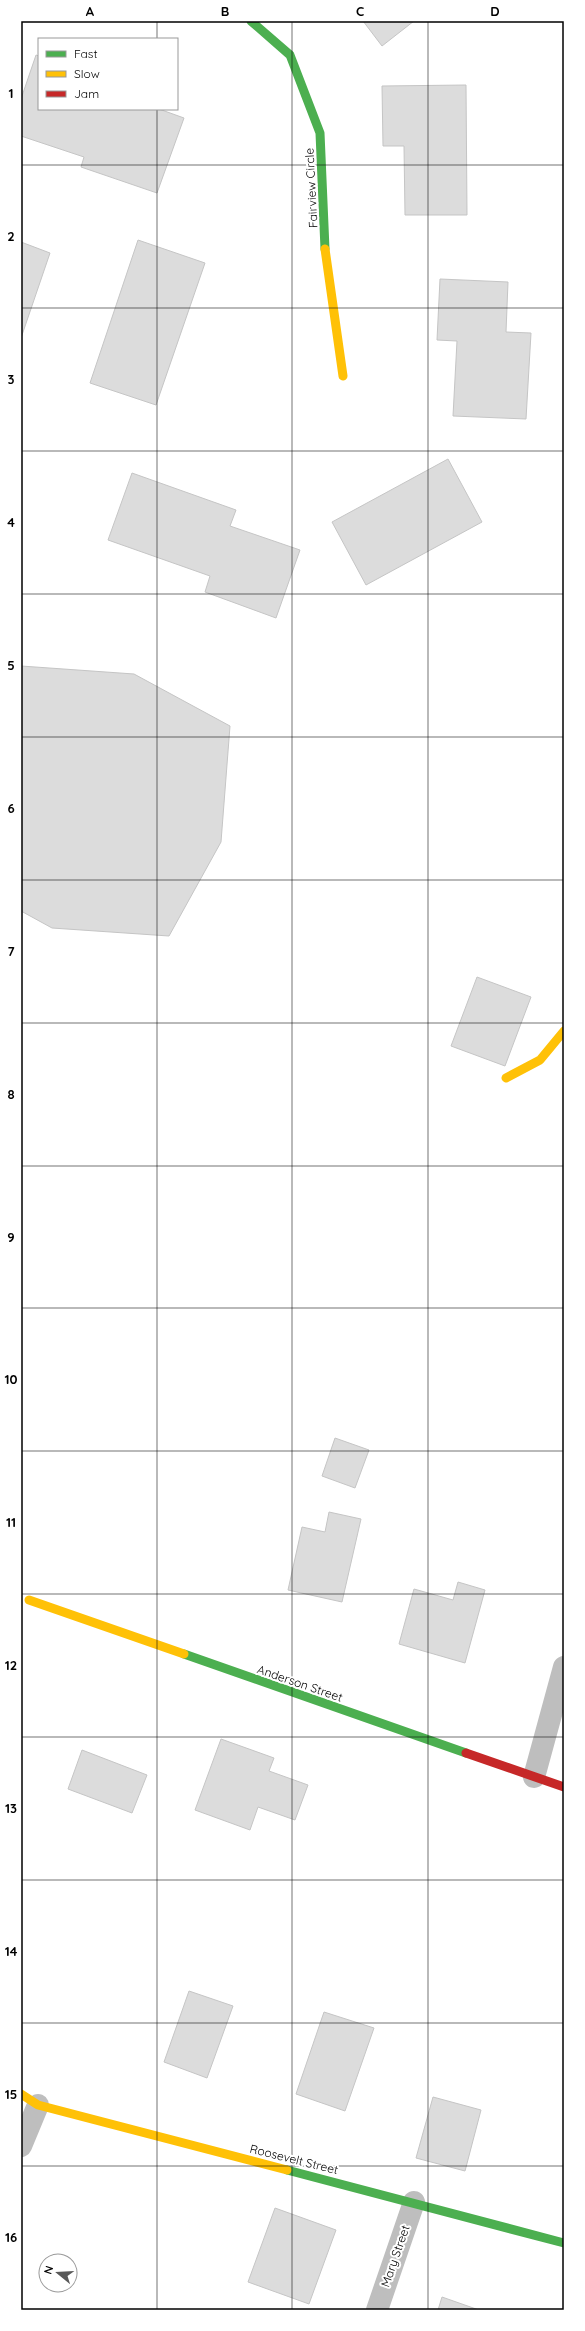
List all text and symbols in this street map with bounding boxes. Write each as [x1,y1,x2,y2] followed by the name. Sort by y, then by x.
[86,3,95,19] text: A
[221,3,229,19] text: B
[356,3,364,19] text: C
[490,3,500,19] text: D
[38,38,178,110] legend
[74,46,98,61] text: Fast
[74,66,100,81] text: Slow
[8,85,14,101] text: 1
[74,86,99,101] text: Jam
[301,147,321,228] street label: Fairview Circle
[7,228,15,244] text: 2
[8,371,15,387] text: 3
[7,514,15,530] text: 4
[7,657,15,673] text: 5
[7,800,15,816] text: 6
[7,943,15,959] text: 7
[7,1086,15,1102] text: 8
[7,1229,15,1245] text: 9
[4,1371,18,1387] text: 10
[6,1514,16,1530] text: 11
[5,1657,17,1673] text: 12
[255,1661,345,1705] street label: Anderson Street
[5,1800,17,1816] text: 13
[5,1943,18,1959] text: 14
[5,2086,17,2102] text: 15
[248,2141,340,2177] street label: Roosevelt Street
[377,2223,413,2289] street label: Mary Street
[5,2229,17,2245] text: 16
[38,2253,78,2293] north arrow
[41,2264,56,2276] text: N

